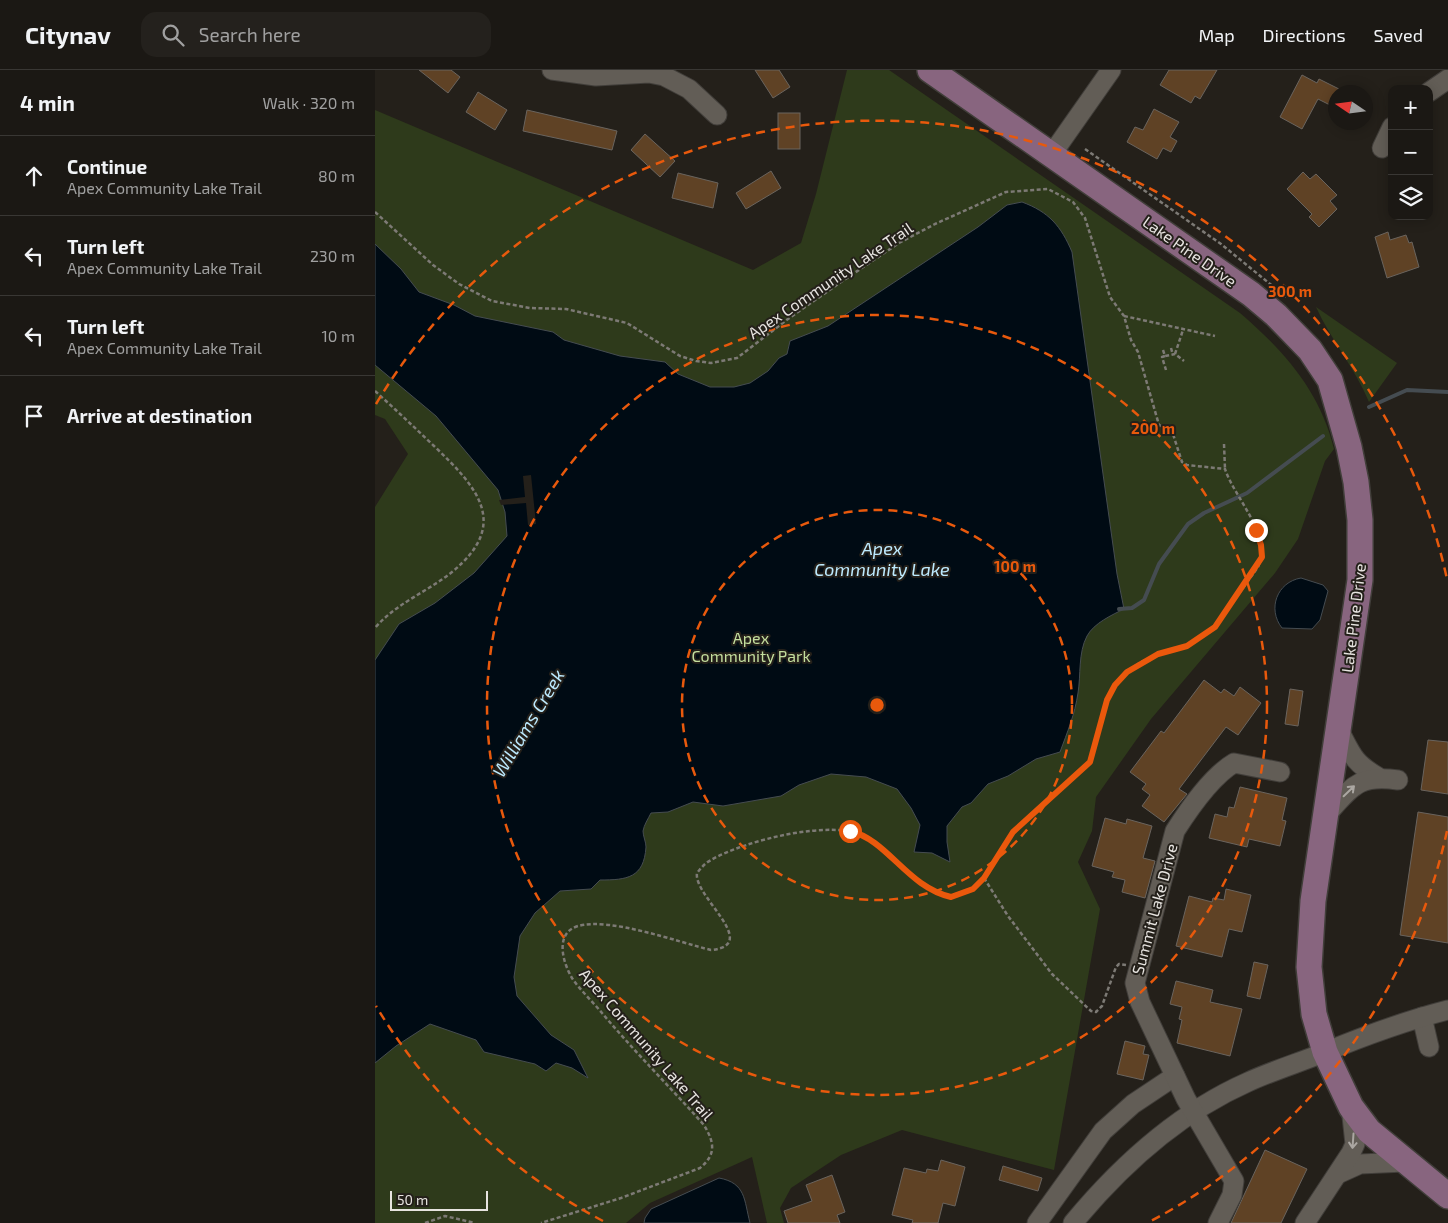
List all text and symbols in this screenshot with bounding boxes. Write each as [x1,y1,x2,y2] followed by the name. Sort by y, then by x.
[141,12,491,57] search box
[25,20,111,49] text: Citynav
[159,21,187,49] icon: search
[199,23,301,46] text: Search here
[1198,24,1235,46] text: Map
[1263,24,1346,46] text: Directions
[1374,24,1423,46] text: Saved
[1328,85,1373,130] north arrow
[1388,85,1433,220] map controls
[1388,85,1433,130] button: +
[20,90,75,115] text: 4 min
[262,93,355,112] text: Walk · 320 m
[1388,130,1433,175] button: −
[67,155,147,178] text: Continue
[20,162,48,190] icon: ahead
[318,166,355,185] text: 80 m
[1388,175,1433,220] button: layers
[67,178,262,197] text: Apex Community Lake Trail
[1140,212,1240,290] street label: Lake Pine Drive
[744,218,916,342] street label: Apex Community Lake Trail
[67,235,144,258] text: Turn left
[20,242,48,270] icon: left
[310,246,355,265] text: 230 m
[67,258,262,277] text: Apex Community Lake Trail
[1268,282,1312,300] text: 300 m
[67,315,144,338] text: Turn left
[20,322,48,350] icon: left
[321,326,355,345] text: 10 m
[67,338,262,357] text: Apex Community Lake Trail
[20,402,48,430] icon: arrive
[67,404,252,427] text: Arrive at destination
[1131,419,1175,437] text: 200 m
[1245,519,1268,542] route end
[814,537,950,580] water label: Apex Community Lake
[994,557,1036,575] text: 100 m
[1337,562,1369,674] street label: Lake Pine Drive
[691,628,811,665] park label: Apex Community Park
[487,665,569,781] water label: Williams Creek
[868,696,886,714] centre of rings
[1343,785,1355,797] one-way arrow
[839,820,862,843] route start
[1127,841,1181,977] street label: Summit Lake Drive
[576,964,718,1124] street label: Apex Community Lake Trail
[1348,1133,1357,1149] one-way arrow
[390,1188,487,1211] scale bar
[397,1191,428,1208] text: 50 m

